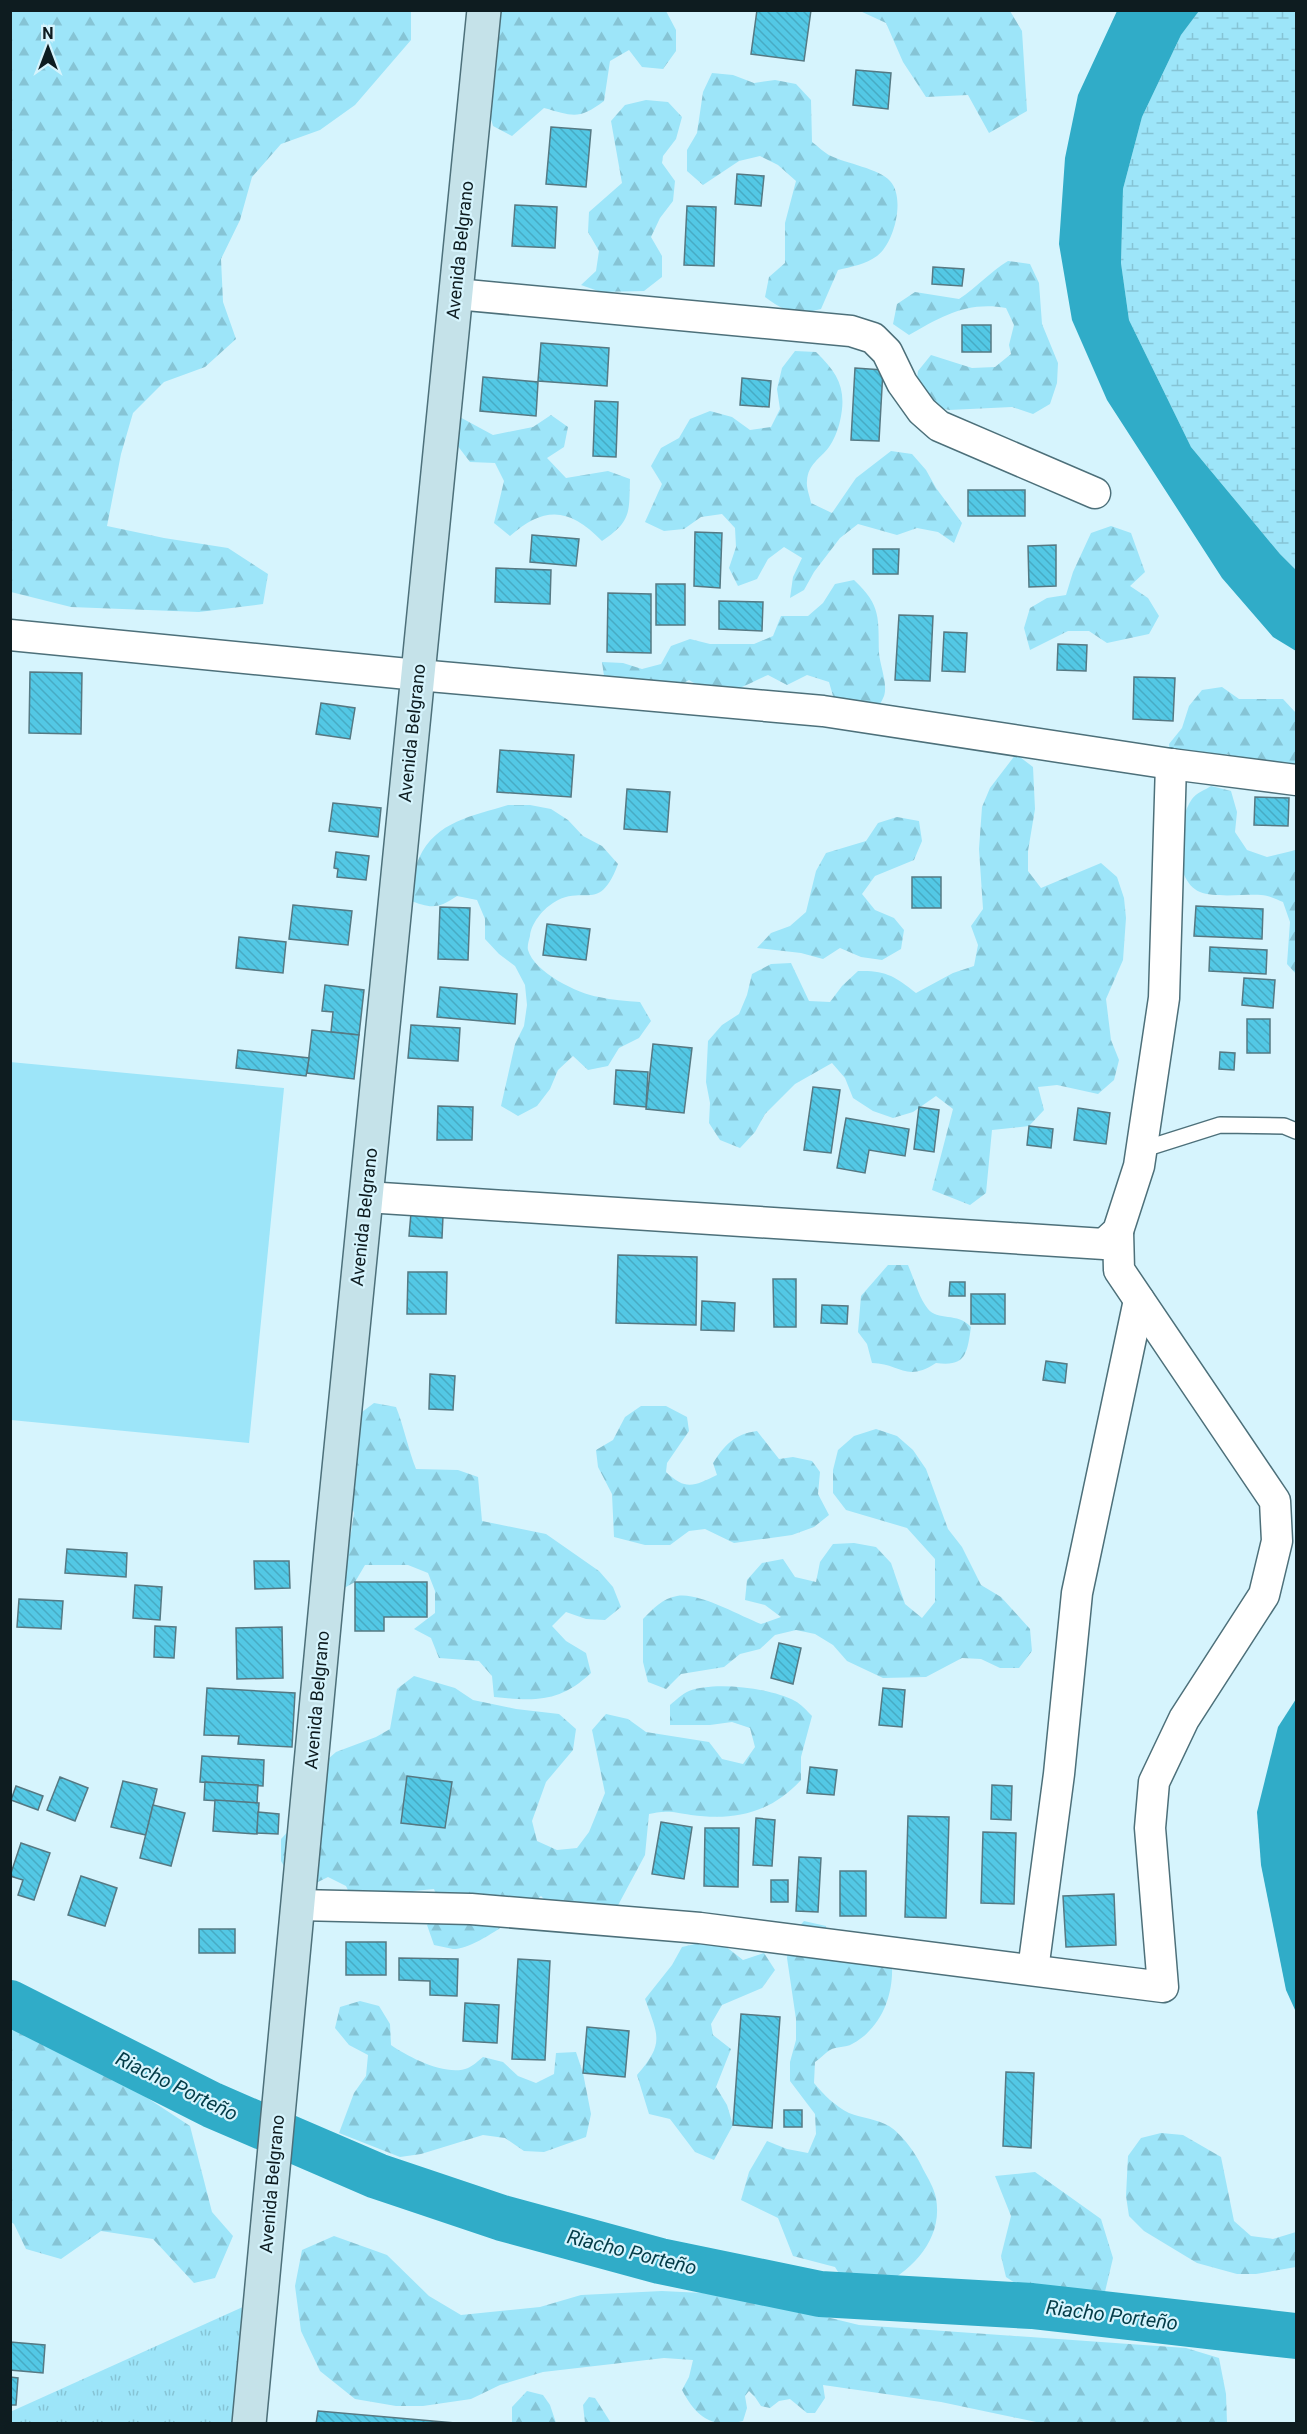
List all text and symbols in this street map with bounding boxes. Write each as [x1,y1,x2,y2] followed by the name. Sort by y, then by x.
[18,18,78,78] north arrow
[42,24,54,43] text: N
[442,180,477,320] street label: Avenida Belgrano
[394,663,429,803] street label: Avenida Belgrano
[346,1147,381,1287] street label: Avenida Belgrano
[300,1630,333,1770] street label: Avenida Belgrano
[112,2046,242,2126] water label: Riacho Porteño
[255,2114,288,2254] street label: Avenida Belgrano
[565,2224,699,2280] water label: Riacho Porteño
[1045,2295,1179,2335] water label: Riacho Porteño

